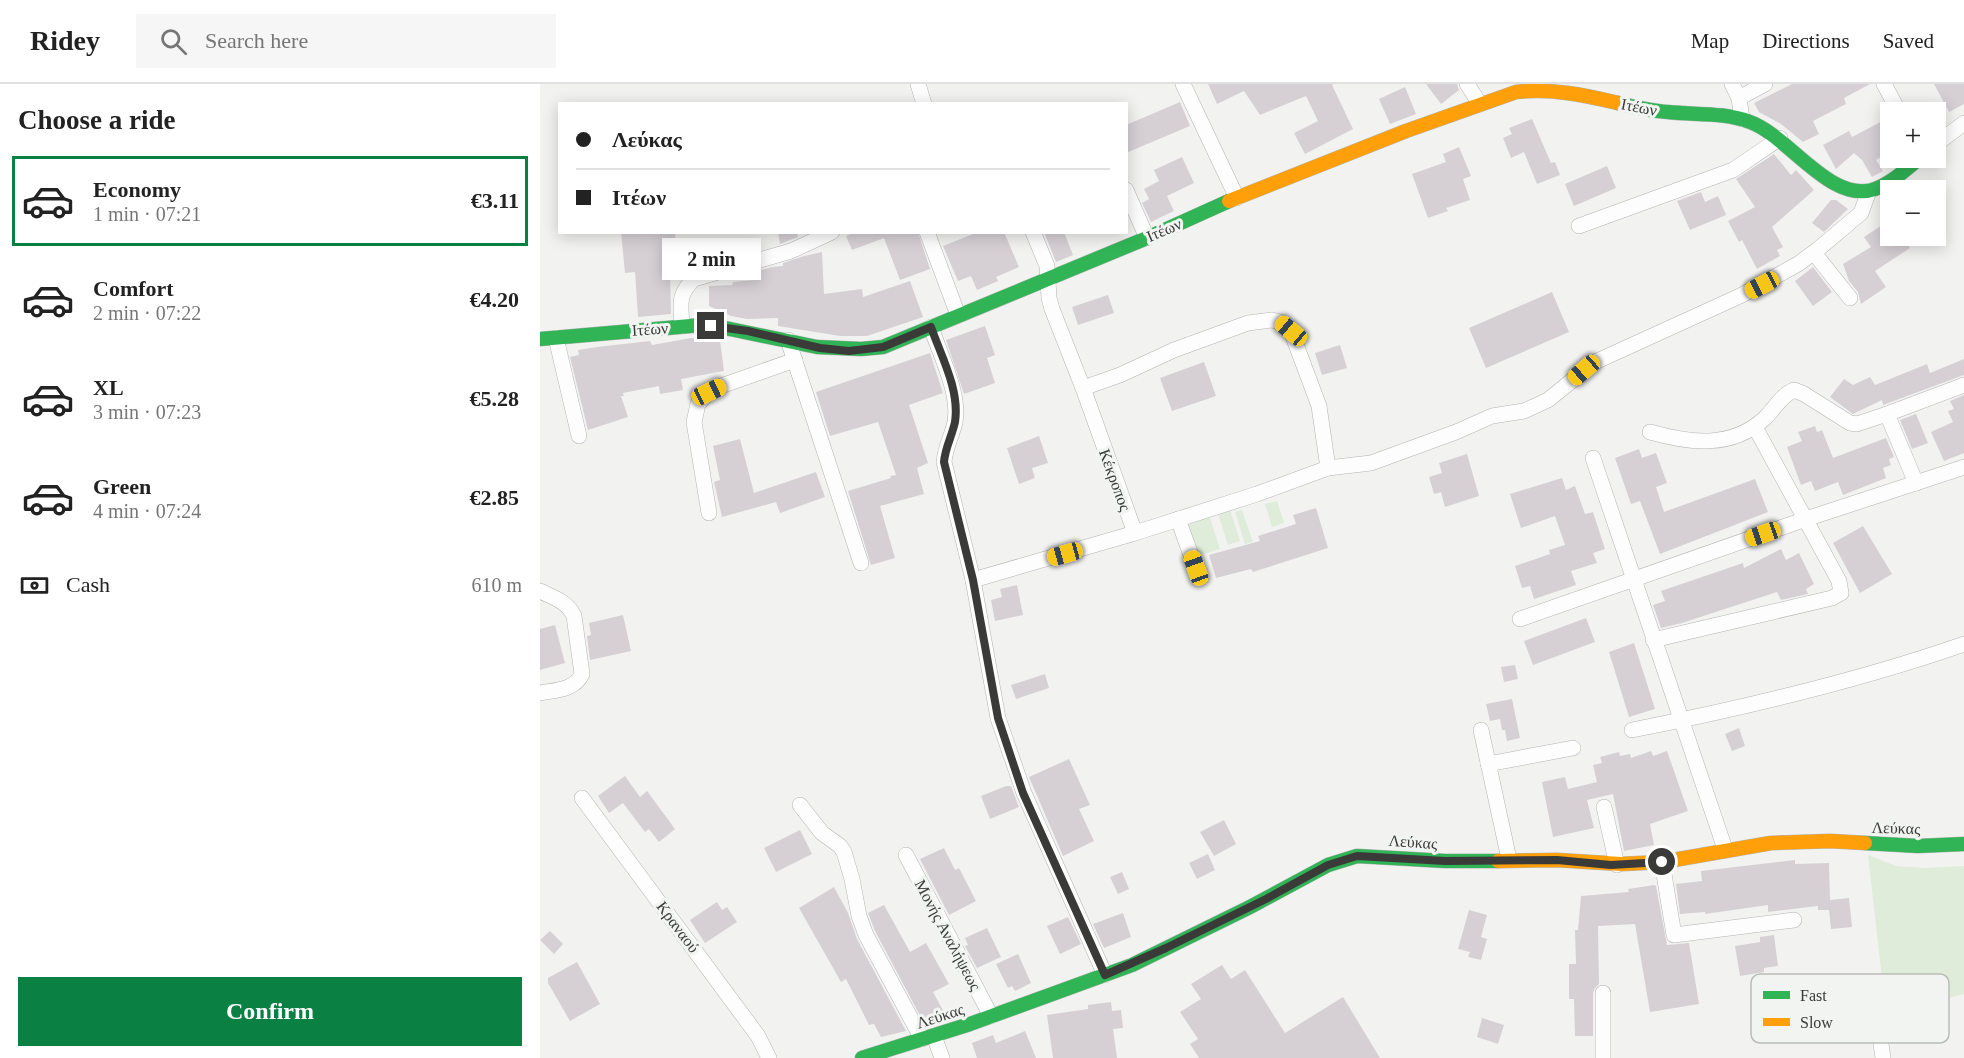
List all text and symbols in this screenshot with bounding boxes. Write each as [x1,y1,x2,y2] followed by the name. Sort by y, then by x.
[136,14,556,68] search box
[30,25,100,56] text: Ridey
[157,25,190,58] icon: search
[205,28,308,53] text: Search here
[1691,29,1729,53] text: Map
[1762,29,1850,53] text: Directions
[1883,29,1934,53] text: Saved
[1620,95,1658,119] street label: Ιτέων
[1880,102,1946,246] map controls
[1880,102,1946,168] button: +
[18,105,176,135] text: Choose a ride
[612,127,682,152] text: Λεύκας
[21,174,75,228] icon: car
[93,177,181,202] text: Economy
[1880,180,1946,246] button: −
[612,185,666,210] text: Ιτέων
[471,188,519,213] text: €3.11
[93,203,201,225] text: 1 min · 07:21
[1144,215,1184,245] street label: Ιτέων
[662,239,760,281] callout: 2 min
[687,248,736,270] text: 2 min
[1742,269,1782,301] car
[21,273,75,327] icon: car
[93,276,174,301] text: Comfort
[470,287,519,312] text: €4.20
[93,302,201,324] text: 2 min · 07:22
[697,312,724,339] route end
[1271,313,1311,349] car
[631,319,669,339] street label: Ιτέων
[1565,351,1603,389] car
[21,372,75,426] icon: car
[93,375,124,400] text: XL
[689,376,729,408] car
[470,386,519,411] text: €5.28
[93,401,201,423] text: 3 min · 07:23
[1095,447,1134,514] street label: Κέκροπος
[21,471,75,525] icon: car
[93,474,151,499] text: Green
[470,485,519,510] text: €2.85
[93,500,201,522] text: 4 min · 07:24
[1743,520,1783,548] car
[1045,540,1085,568] car
[1181,548,1211,588] car
[18,569,51,602] icon: cash
[66,572,110,597] text: Cash
[471,574,522,596] text: 610 m
[1871,819,1921,837] street label: Λεύκας
[1388,832,1439,852] street label: Λεύκας
[1648,848,1675,875] route start
[911,877,985,994] street label: Μονής Αναλήψεως
[653,898,703,957] street label: Κραναού
[1751,974,1949,1043] legend
[18,977,522,1046] button: Confirm
[1800,987,1827,1004] text: Fast
[914,1000,966,1032] street label: Λεύκας
[1800,1014,1833,1031] text: Slow

